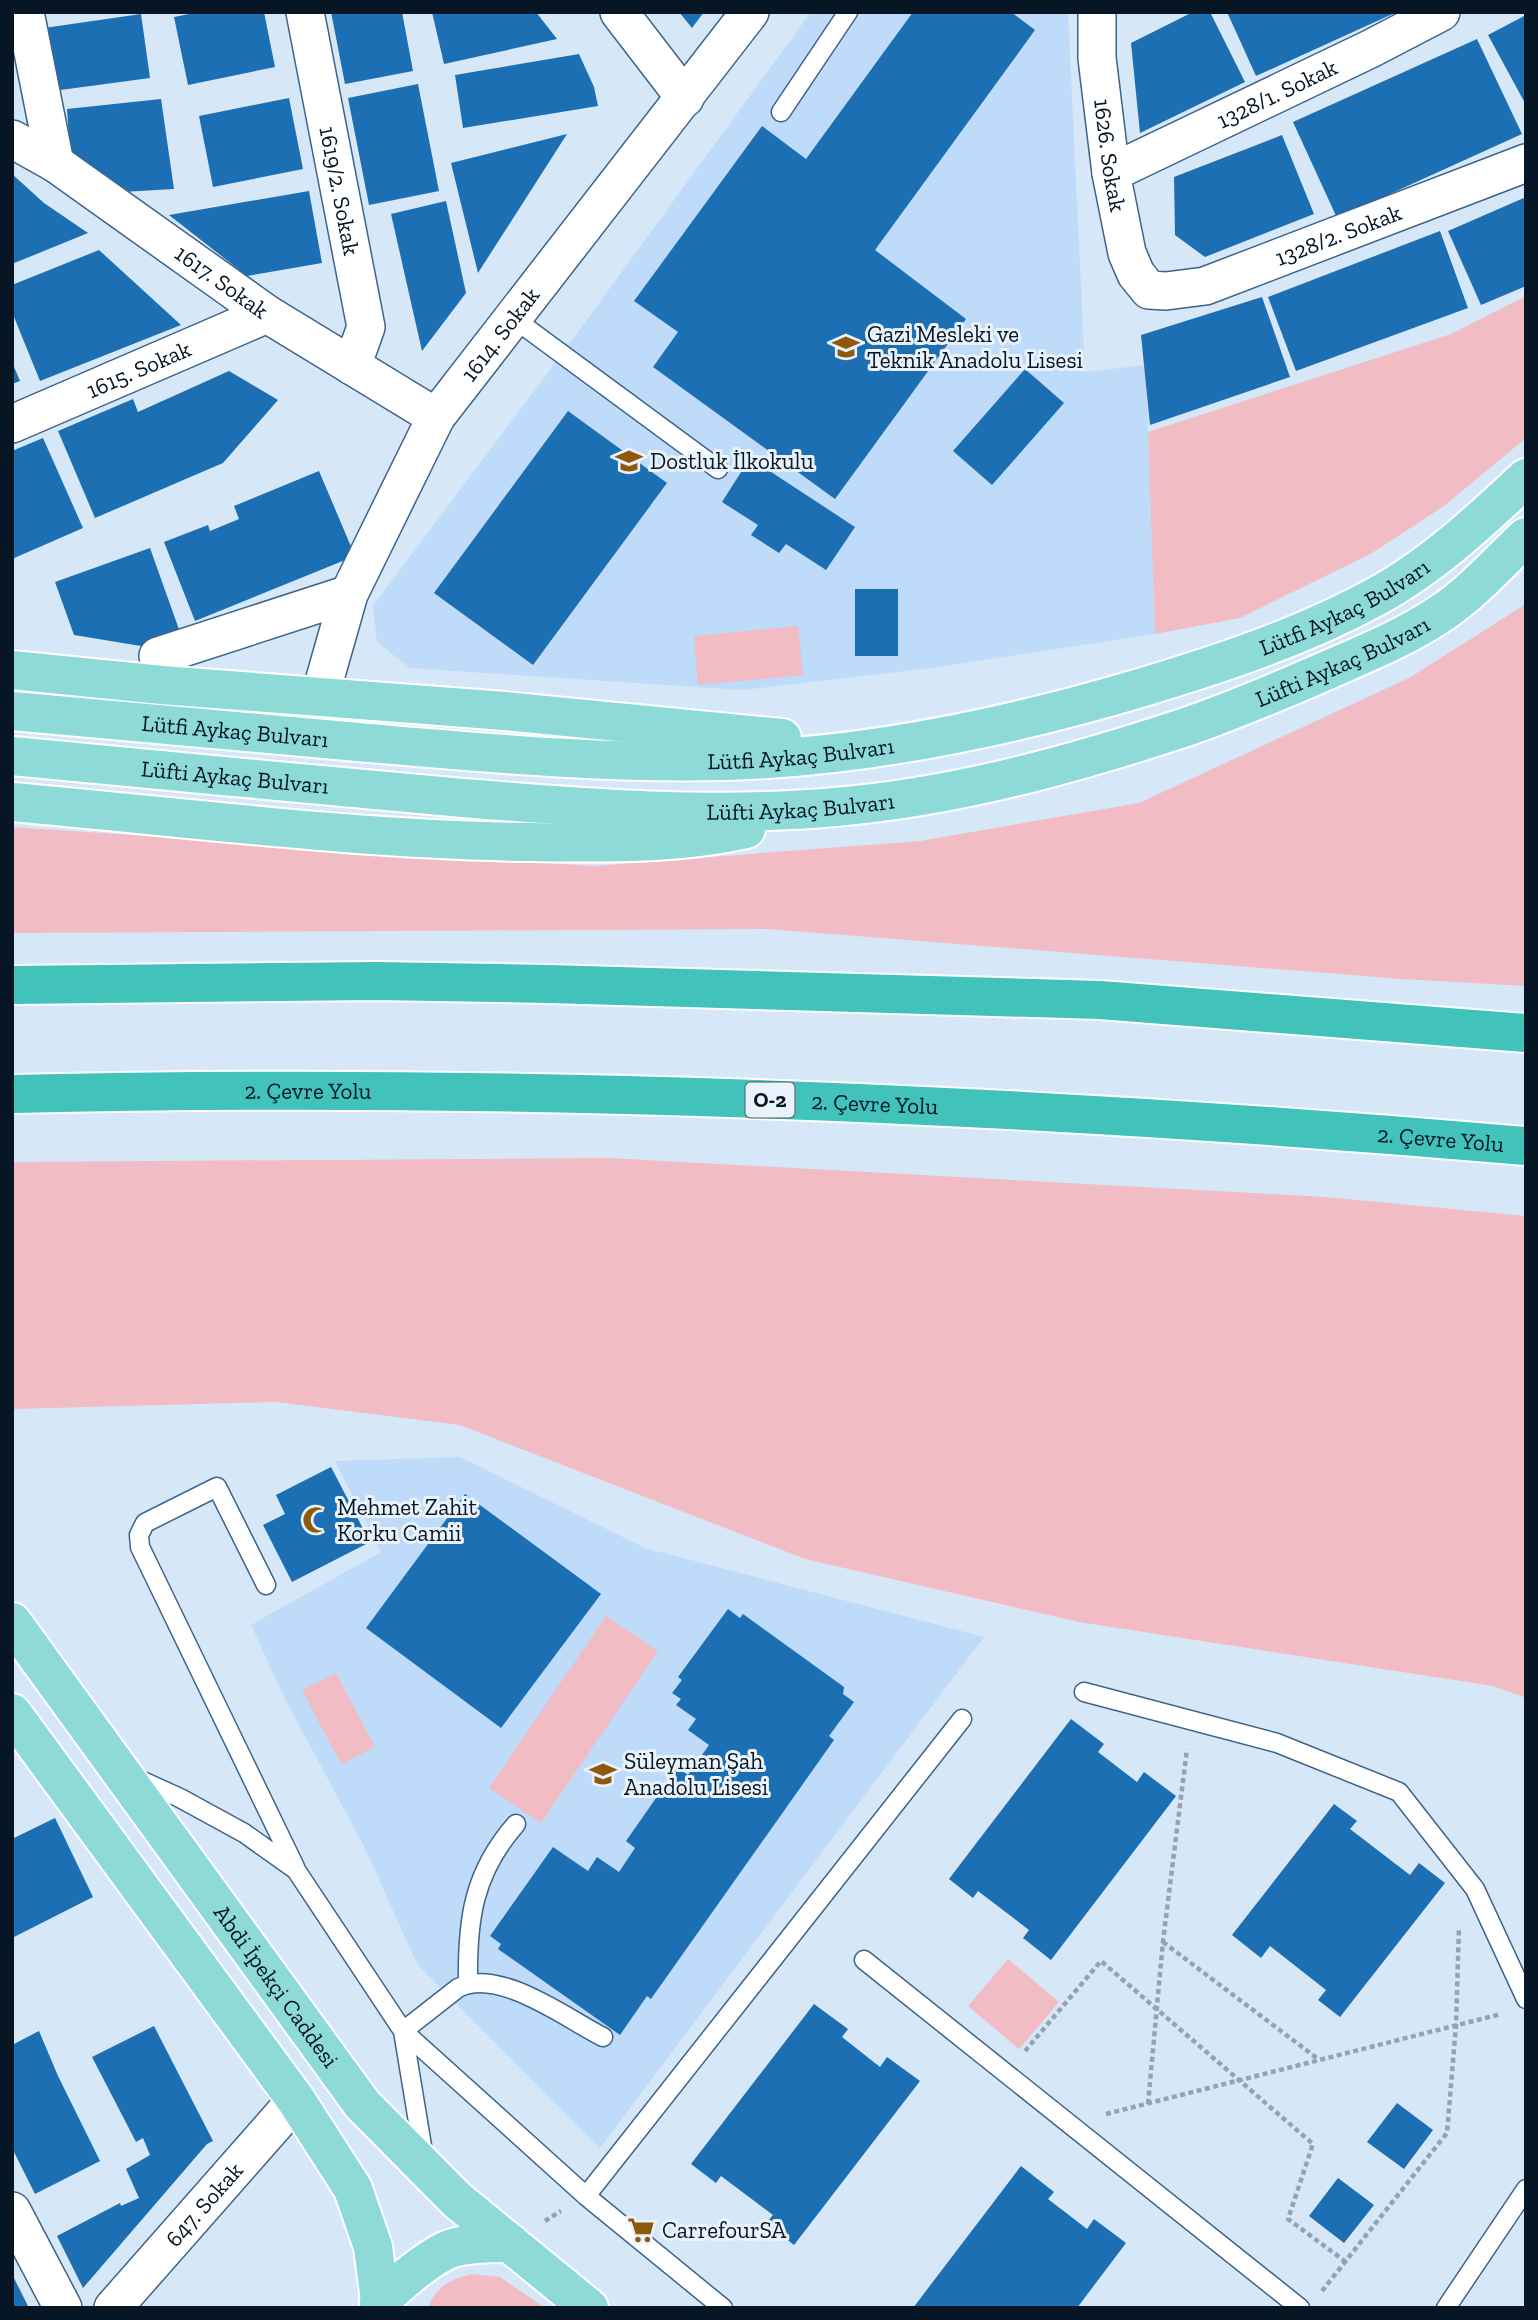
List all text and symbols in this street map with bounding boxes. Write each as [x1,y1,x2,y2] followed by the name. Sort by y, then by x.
[1212,53,1342,134] street label: 1328/1. Sokak
[1088,97,1132,214] street label: 1626. Sokak
[313,124,366,258] street label: 1619/2. Sokak
[1271,198,1405,272] street label: 1328/2. Sokak
[169,239,274,325] street label: 1617. Sokak
[455,282,545,387] street label: 1614. Sokak
[867,320,1083,374] place label: Gazi Mesleki ve Teknik Anadolu Lisesi
[831,332,861,362] school or university icon: Gazi Mesleki ve Teknik Anadolu Lisesi
[82,335,195,404] street label: 1615. Sokak
[614,446,644,476] school or university icon: Dostluk İlkokulu
[650,447,814,475] place label: Dostluk İlkokulu
[1255,553,1435,661] street label: Lütfi Aykaç Bulvarı
[1251,610,1435,713] street label: Lüfti Aykaç Bulvarı
[141,709,330,753] street label: Lütfi Aykaç Bulvarı
[707,731,896,775] street label: Lütfi Aykaç Bulvarı
[140,754,330,800] street label: Lüfti Aykaç Bulvarı
[707,786,896,826] street label: Lüfti Aykaç Bulvarı
[244,1077,372,1105] street label: 2. Çevre Yolu
[746,1082,794,1118] road number: O-2
[811,1087,939,1120] street label: 2. Çevre Yolu
[1376,1120,1505,1158] street label: 2. Çevre Yolu
[337,1493,478,1547] place label: Mehmet Zahit Korku Camii
[301,1505,331,1535] mosque icon: Mehmet Zahit Korku Camii
[624,1747,768,1801] place label: Süleyman Şah Anadolu Lisesi
[588,1759,618,1789] school or university icon: Süleyman Şah Anadolu Lisesi
[208,1899,345,2073] street label: Abdi İpekçi Caddesi
[160,2156,249,2252] street label: 647. Sokak
[626,2215,656,2245] supermarket icon: CarrefourSA
[662,2216,787,2244] place label: CarrefourSA

